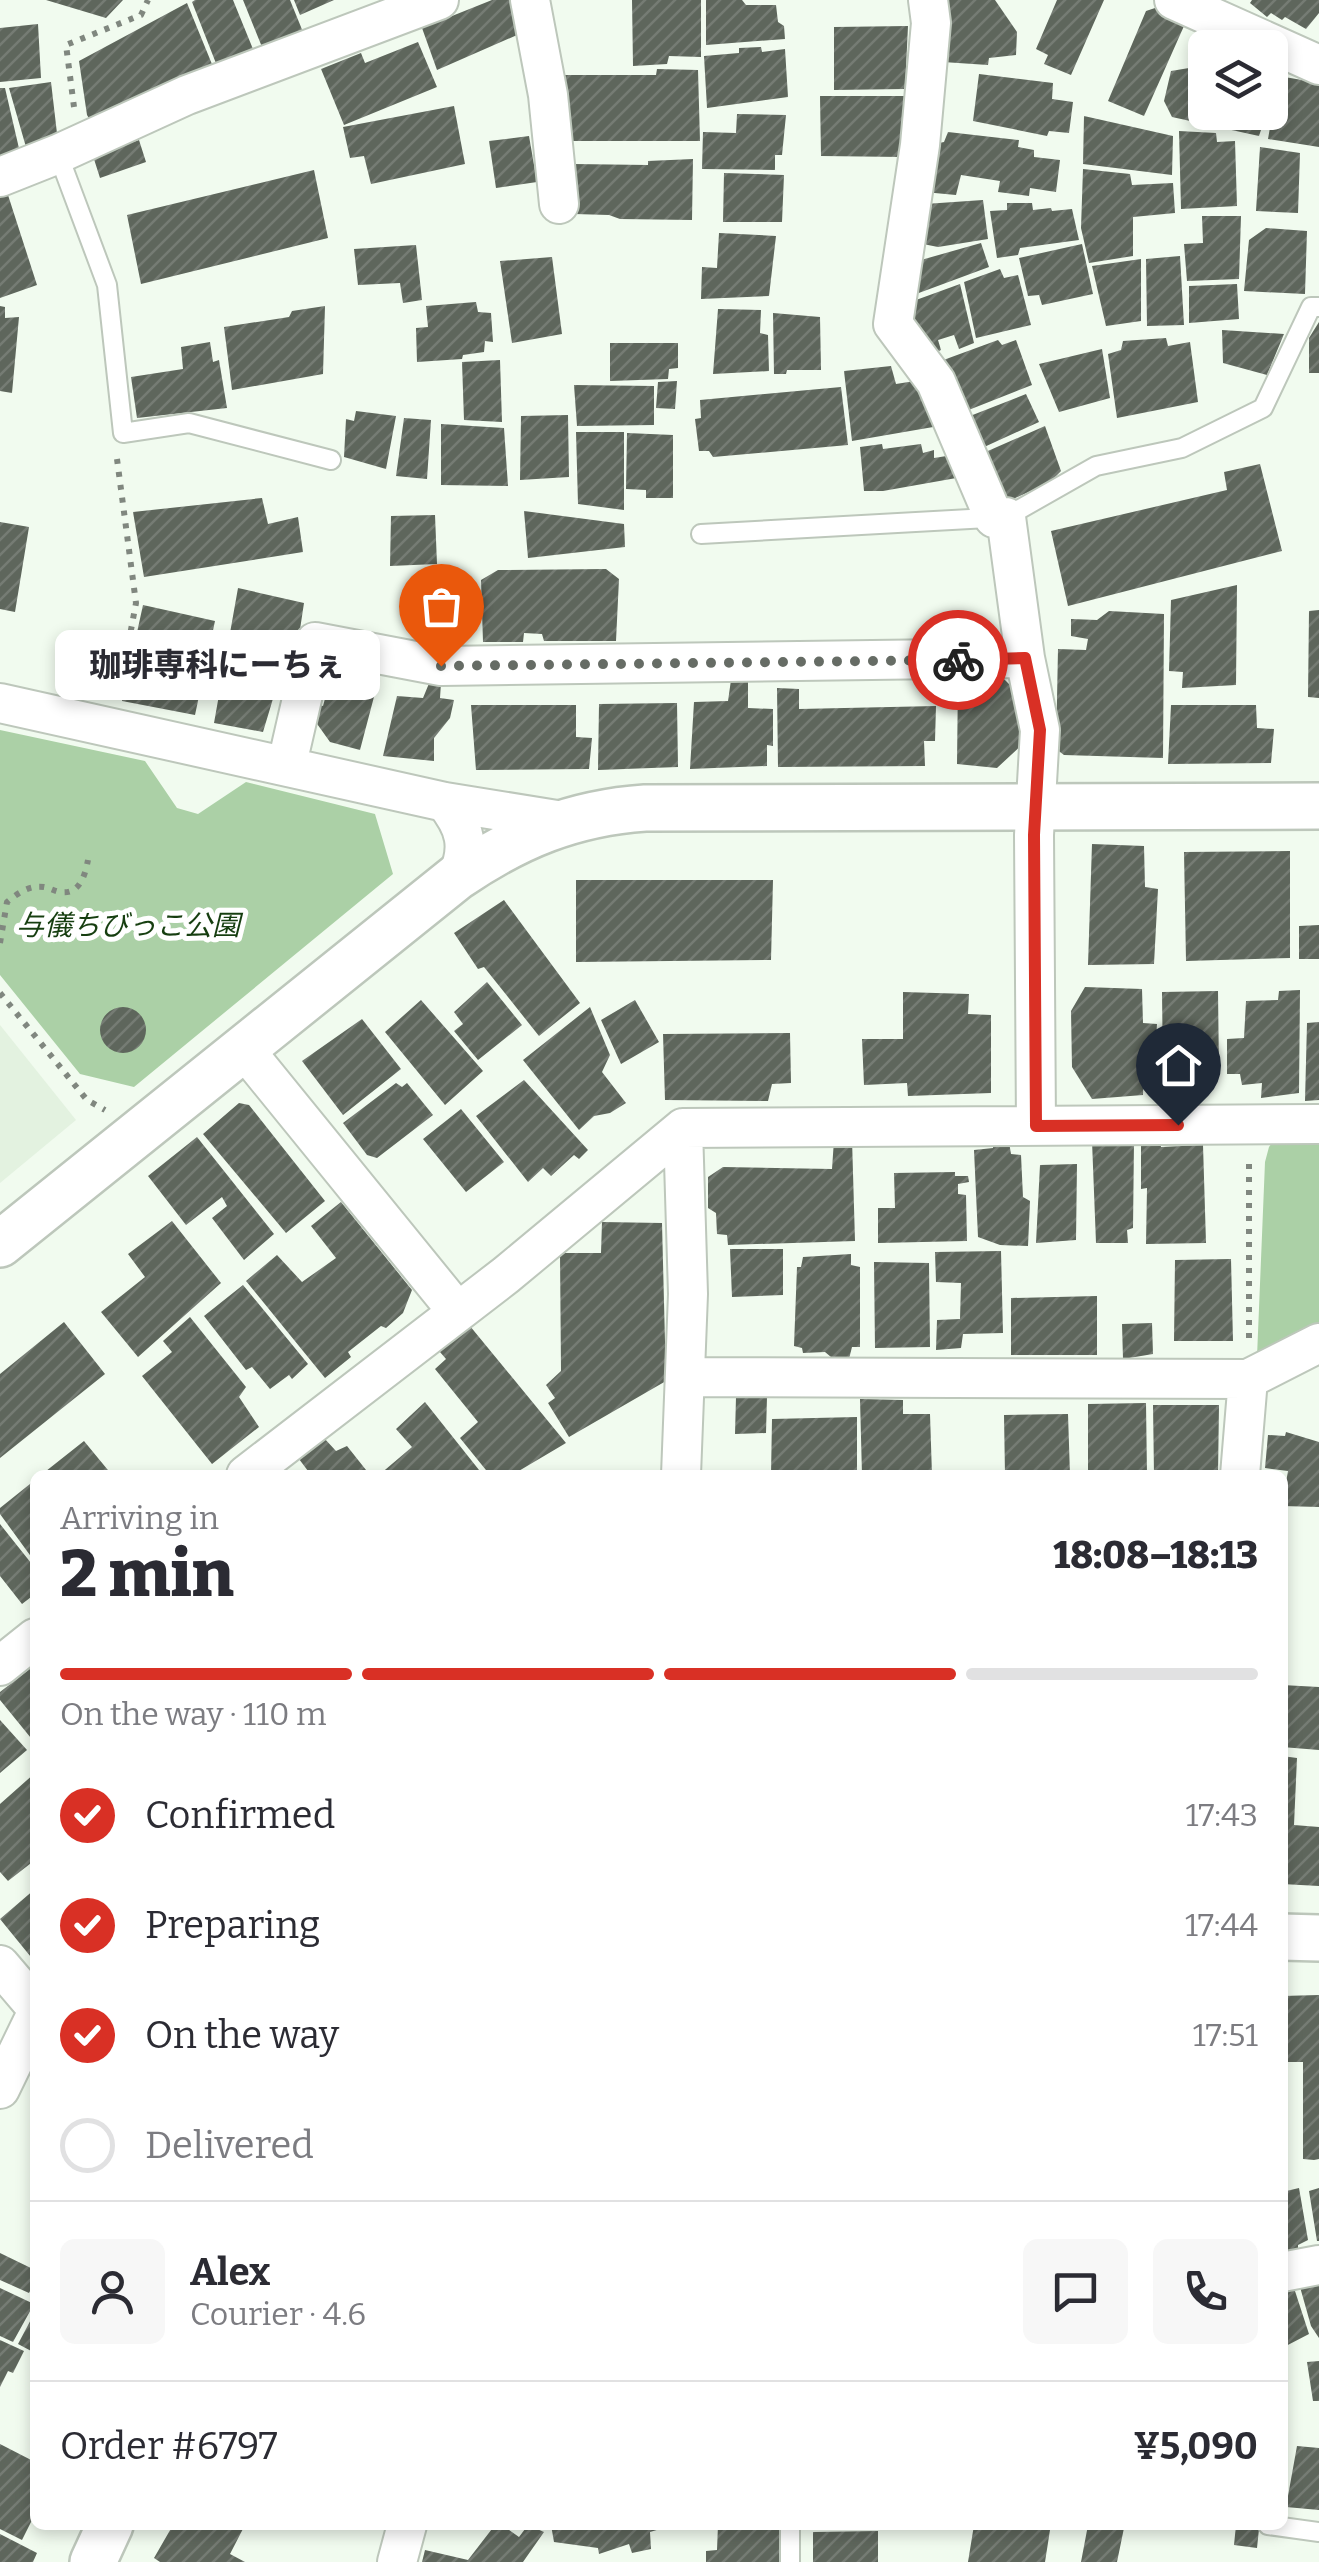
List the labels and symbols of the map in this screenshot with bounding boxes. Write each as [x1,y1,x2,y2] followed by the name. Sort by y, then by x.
[399,564,484,667] pin
[908,610,1008,710] courier
[56,631,381,701] callout: 珈琲専科にーちぇ
[16,909,244,942] park label: 与儀ちびっこ公園
[1136,1023,1221,1126] pin

